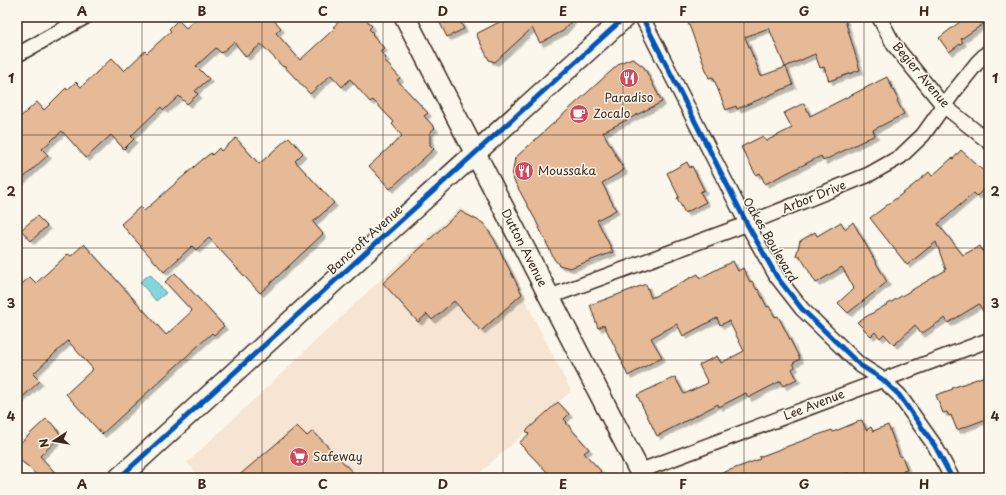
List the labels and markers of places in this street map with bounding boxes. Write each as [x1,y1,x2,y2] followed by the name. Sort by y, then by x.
[618,67,640,89] restaurant icon: Paradiso
[605,88,654,106] place label: Paradiso
[568,103,590,125] cafe icon: Zocalo
[593,104,631,122] place label: Zocalo
[513,160,535,182] restaurant icon: Moussaka
[538,161,596,179] place label: Moussaka
[288,446,310,468] supermarket icon: Safeway
[313,447,362,465] place label: Safeway

